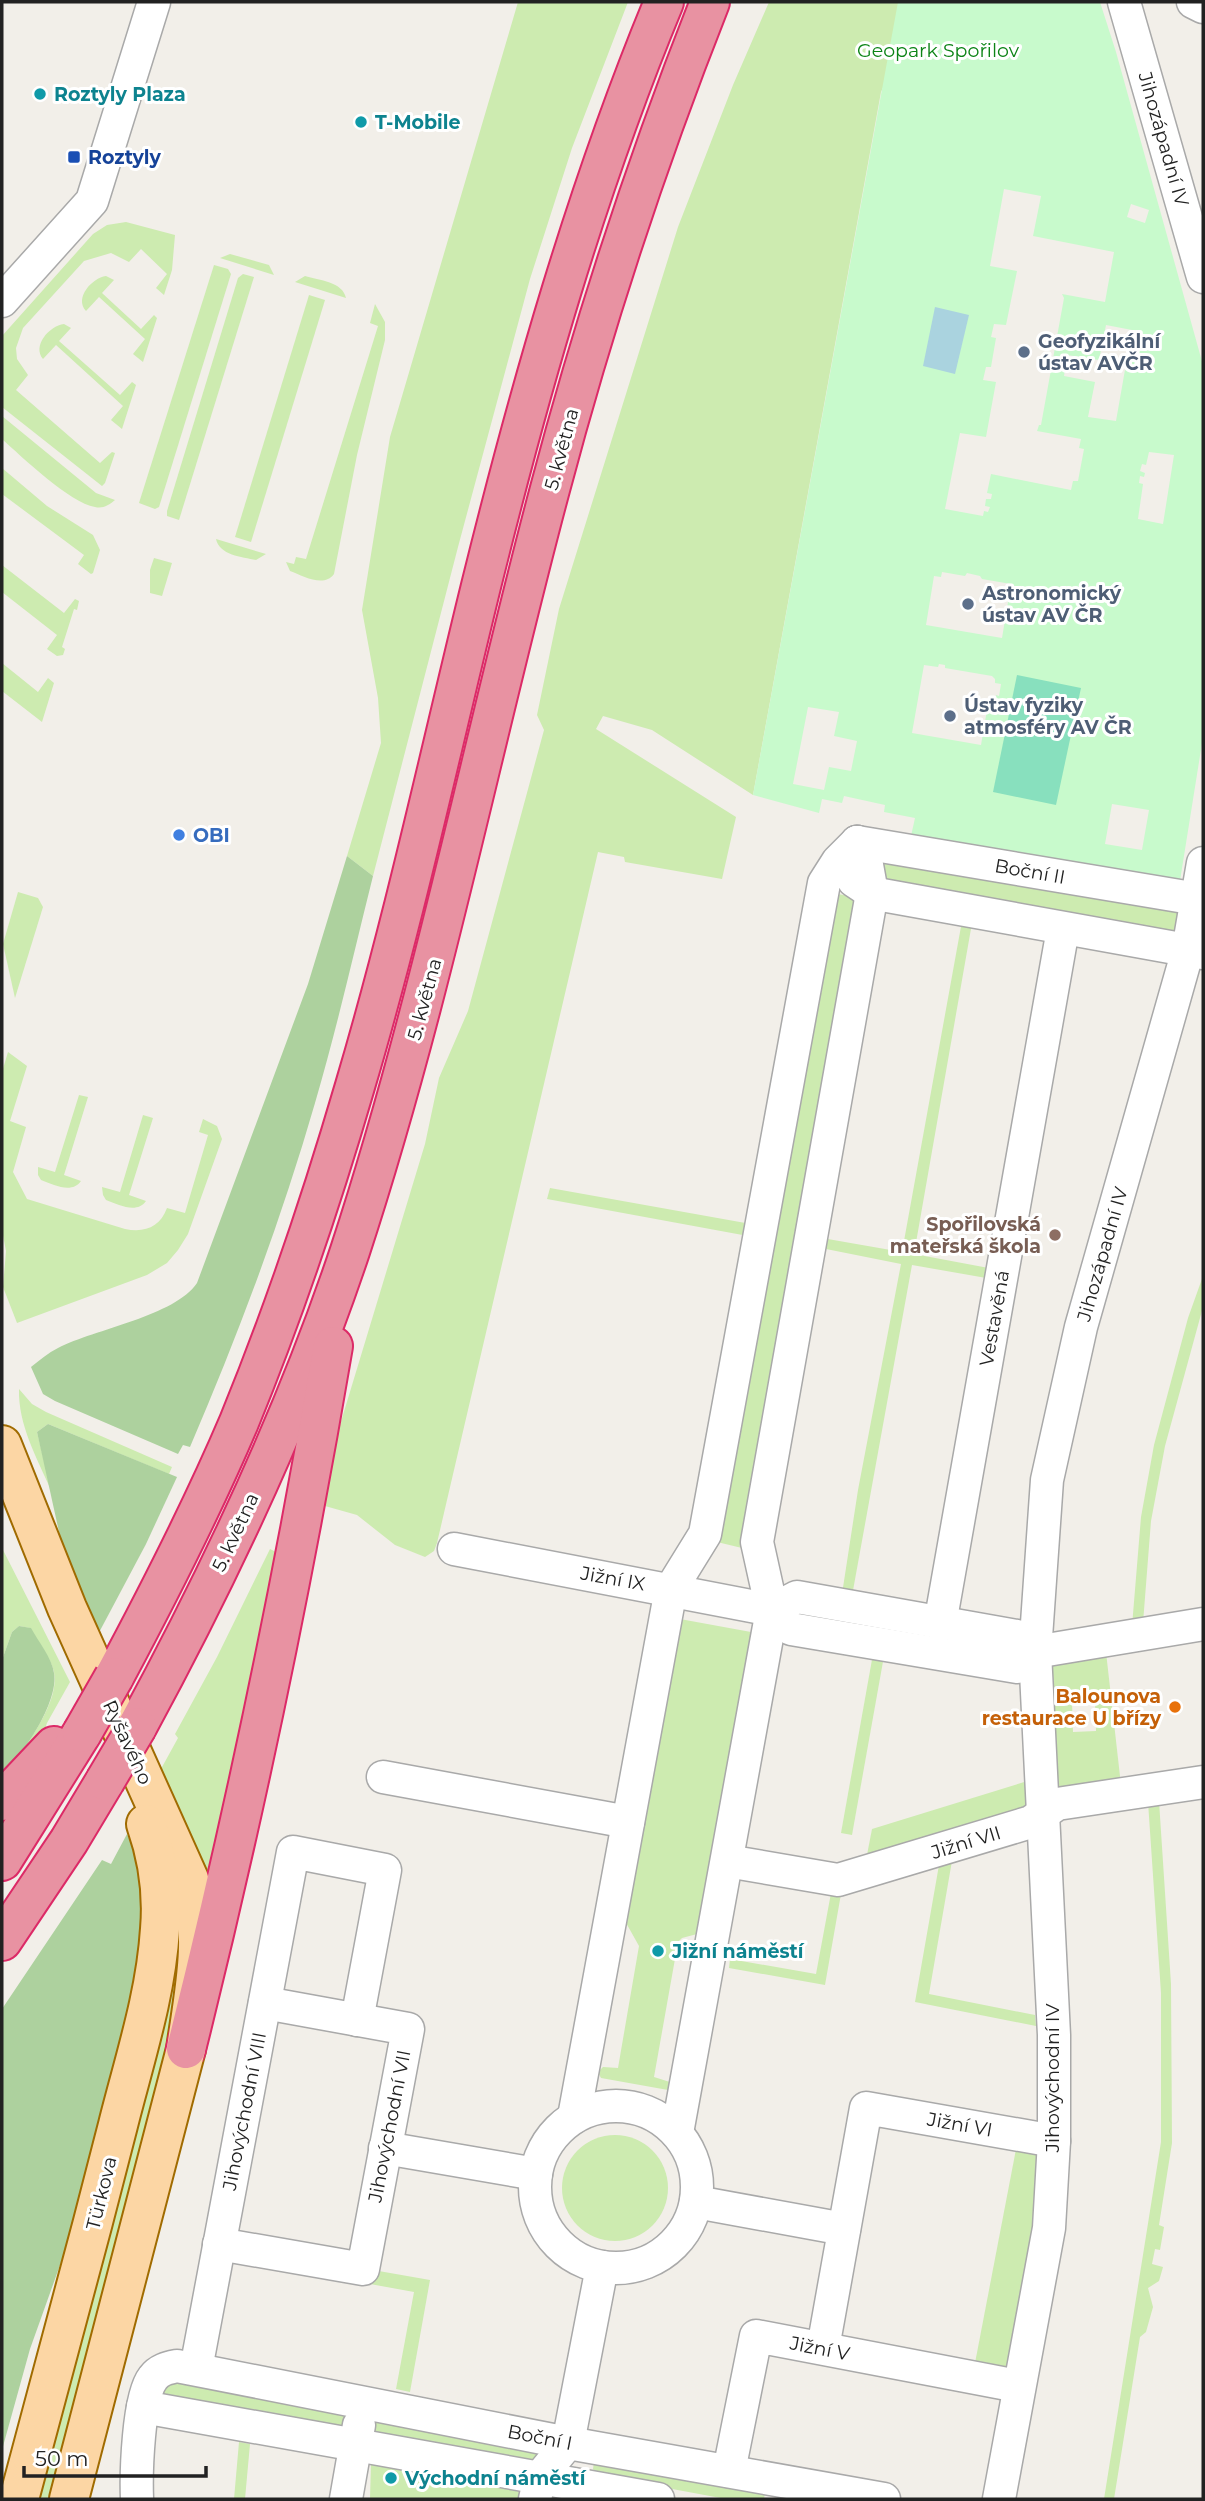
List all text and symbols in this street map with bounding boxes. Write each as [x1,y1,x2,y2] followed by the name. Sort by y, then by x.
[857,39,1020,62] park label: Geopark Spořilov
[1133,68,1194,210] street label: Jihozápadní IV
[54,83,186,106] place label: Roztyly Plaza
[32,86,48,102] marker: Roztyly Plaza
[375,111,461,134] place label: T-Mobile
[353,114,369,130] marker: T-Mobile
[88,146,162,169] place label: Roztyly
[66,149,82,165] marker: Roztyly
[1038,330,1161,375] place label: Geofyzikální ústav AVČR
[1016,344,1032,360] marker: Geofyzikální ústav AVČR
[540,406,583,493] street label: 5. května
[981,582,1122,627] place label: Astronomický ústav AV ČR
[960,596,976,612] marker: Astronomický ústav AV ČR
[964,693,1132,739] place label: Ústav fyziky atmosféry AV ČR
[942,708,958,724] marker: Ústav fyziky atmosféry AV ČR
[193,824,230,847] place label: OBI
[171,827,187,843] marker: OBI
[993,854,1067,889] street label: Boční II
[403,956,446,1043] street label: 5. května
[1072,1184,1133,1325] street label: Jihozápadní IV
[890,1213,1041,1258] place label: Spořilovská mateřská škola
[1047,1227,1063,1243] marker: Spořilovská mateřská škola
[975,1268,1014,1368] street label: Vestavěná
[207,1489,264,1575] street label: 5. května
[578,1561,647,1596] street label: Jižní IX
[982,1685,1162,1730] place label: Balounova restaurace U břízy
[98,1696,157,1788] street label: Ryšavého
[1167,1699,1183,1715] marker: Balounova restaurace U břízy
[928,1821,1004,1864] street label: Jižní VII
[671,1940,805,1963] place label: Jižní náměstí
[650,1943,666,1959] marker: Jižní náměstí
[1041,2003,1064,2154] street label: Jihovýchodní IV
[218,2030,271,2193] street label: Jihovýchodní VIII
[363,2048,416,2205] street label: Jihovýchodní VII
[924,2107,994,2142] street label: Jižní VI
[81,2154,122,2232] street label: Türkova
[787,2331,853,2366] street label: Jižní V
[506,2420,574,2455] street label: Boční I
[24,2434,206,2478] scale bar
[35,2446,89,2471] text: 50 m
[404,2467,587,2490] place label: Východní náměstí
[383,2470,399,2486] marker: Východní náměstí

